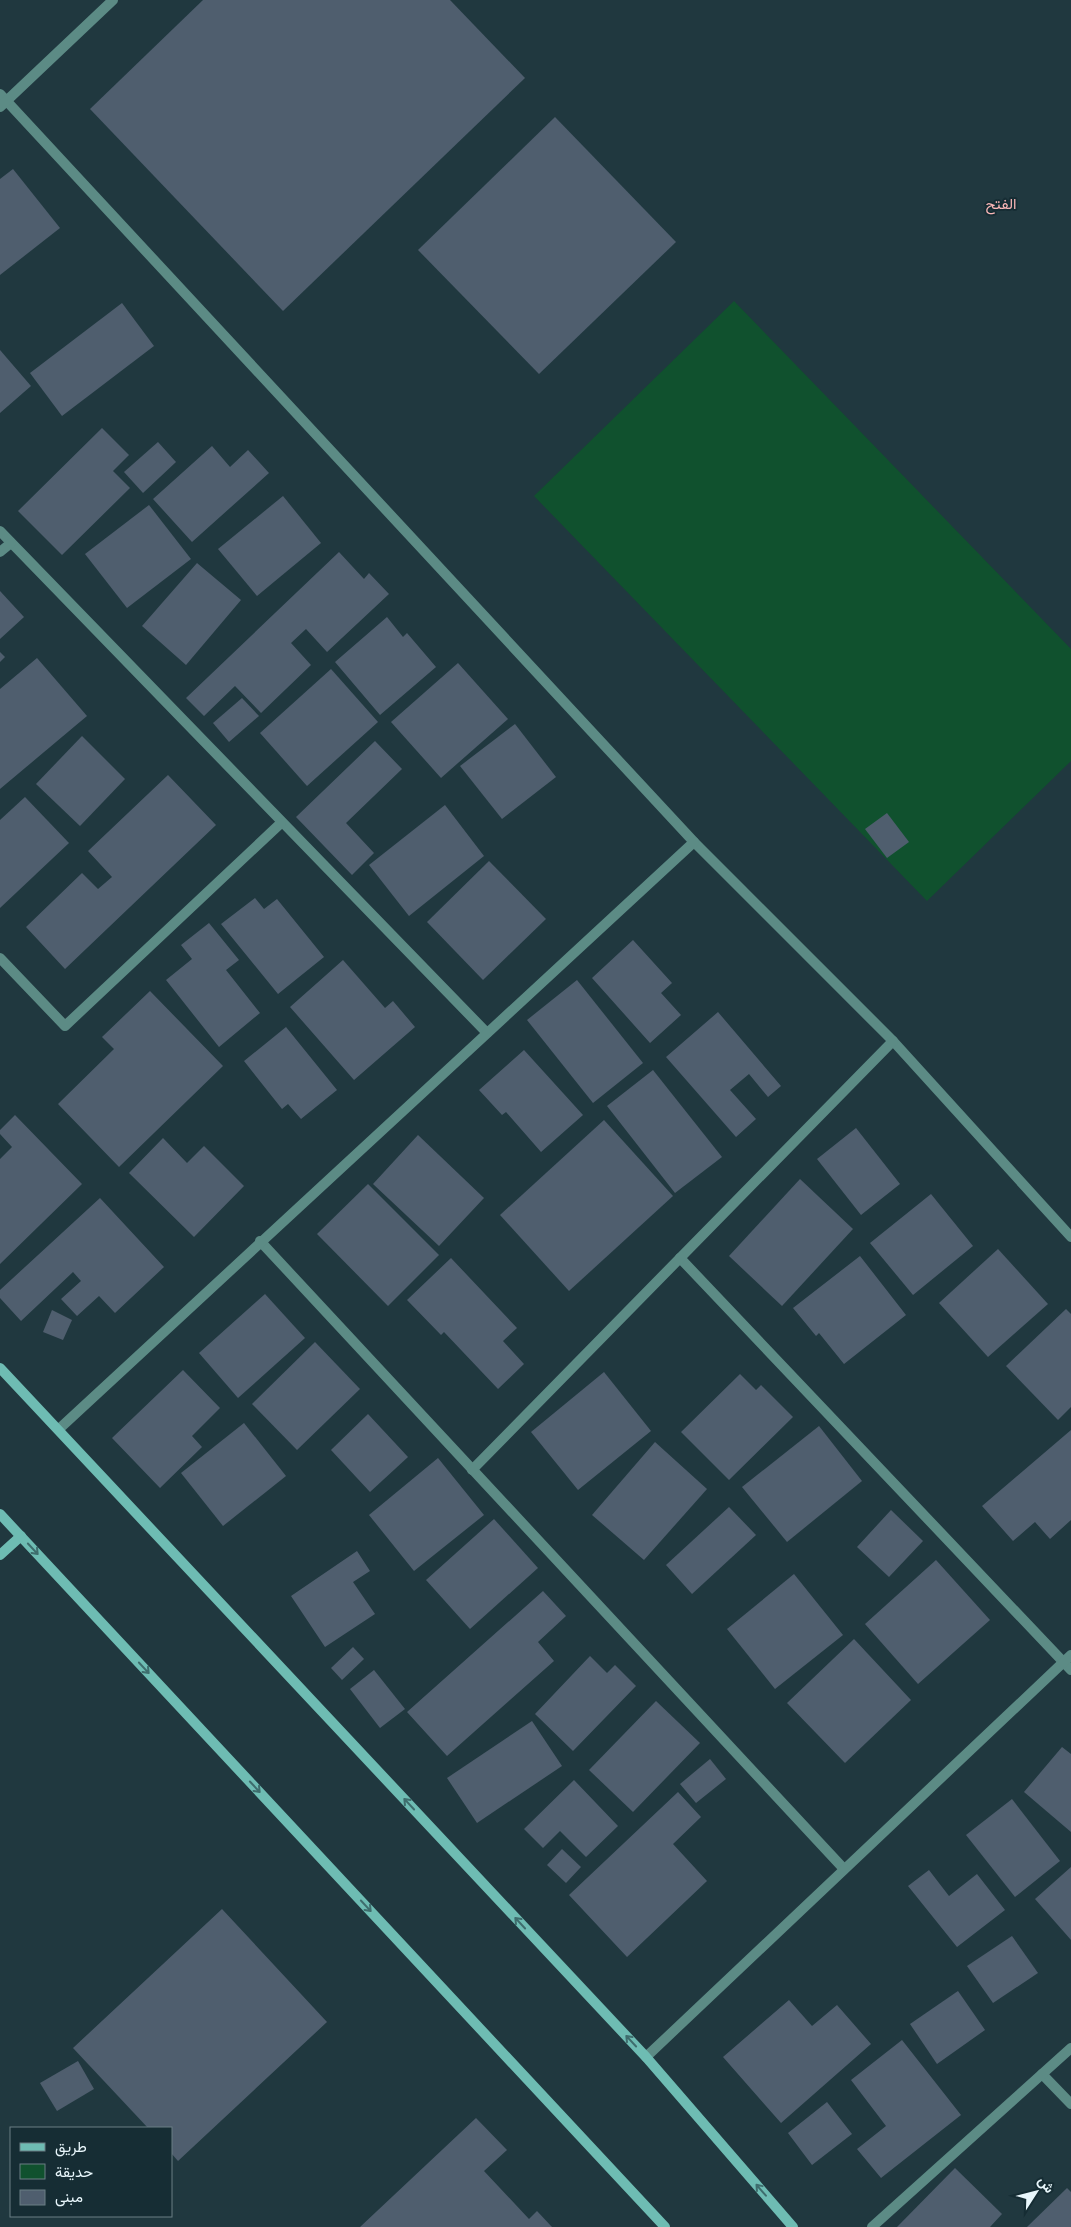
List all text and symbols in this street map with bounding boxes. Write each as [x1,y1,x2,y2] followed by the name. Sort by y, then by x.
[986,194,1016,215] district label: الفتح
[27,1543,39,1556] one-way arrow
[138,1662,150,1675] one-way arrow
[249,1781,261,1793] one-way arrow
[404,1798,416,1811] one-way arrow
[360,1899,372,1912] one-way arrow
[515,1916,526,1929] one-way arrow
[625,2035,637,2048] one-way arrow
[10,2127,172,2217] legend
[55,2137,87,2157] text: طريق
[55,2162,93,2181] text: حديقة
[1011,2167,1061,2217] north arrow
[1034,2172,1059,2197] text: ش
[756,2184,767,2197] one-way arrow
[55,2187,83,2207] text: مبنى

